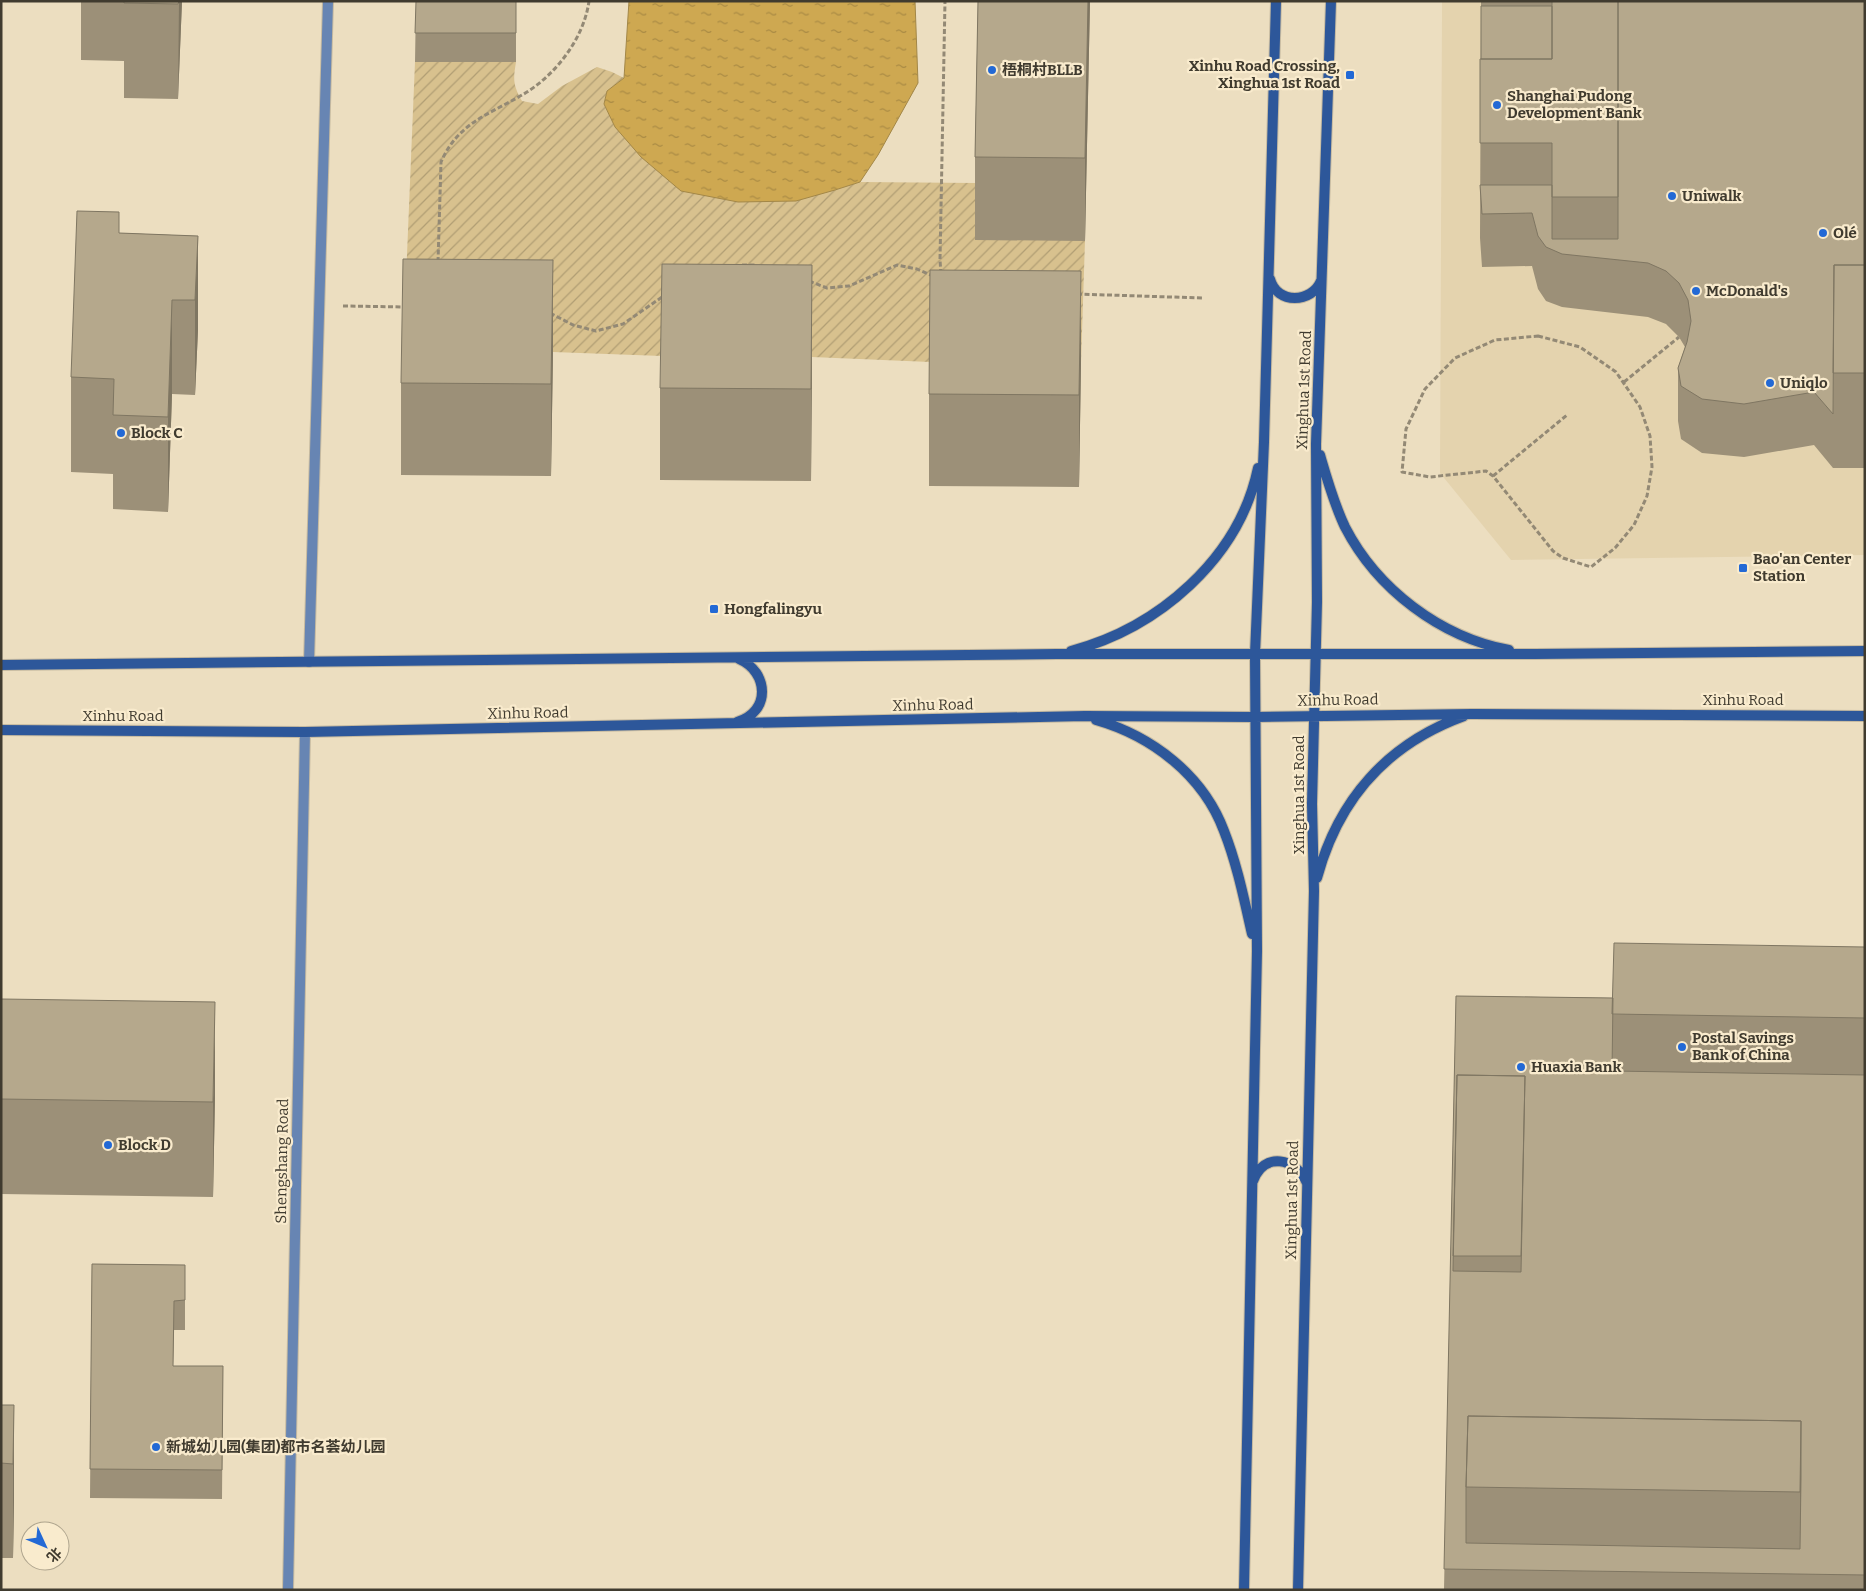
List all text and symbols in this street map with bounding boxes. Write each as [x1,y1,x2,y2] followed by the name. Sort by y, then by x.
[1189,57,1340,92] place label: Xinhu Road Crossing, Xinghua 1st Road
[1002,61,1083,79] place label: 梧桐村BLLB
[986,64,998,76] marker: 梧桐村BLLB
[1344,69,1356,81] marker: Xinhu Road Crossing, Xinghua 1st Road
[1507,87,1642,122] place label: Shanghai Pudong Development Bank
[1491,99,1503,111] marker: Shanghai Pudong Development Bank
[1682,187,1742,205] place label: Uniwalk
[1666,190,1678,202] marker: Uniwalk
[1833,224,1857,242] place label: Olé
[1817,227,1829,239] marker: Olé
[1706,282,1788,300] place label: McDonald's
[1690,285,1702,297] marker: McDonald's
[1293,330,1315,450] street label: Xinghua 1st Road
[1780,374,1828,392] place label: Uniqlo
[1764,377,1776,389] marker: Uniqlo
[131,424,183,442] place label: Block C
[115,427,127,439] marker: Block C
[1753,550,1851,585] place label: Bao'an Center Station
[1737,562,1749,574] marker: Bao'an Center Station
[724,600,823,618] place label: Hongfalingyu
[708,603,720,615] marker: Hongfalingyu
[1297,690,1379,710] street label: Xinhu Road
[1702,691,1784,709] street label: Xinhu Road
[892,695,974,715] street label: Xinhu Road
[487,703,569,723] street label: Xinhu Road
[82,707,164,725] street label: Xinhu Road
[1290,735,1308,855] street label: Xinghua 1st Road
[1692,1029,1794,1064] place label: Postal Savings Bank of China
[1676,1041,1688,1053] marker: Postal Savings Bank of China
[1531,1058,1621,1076] place label: Huaxia Bank
[1515,1061,1527,1073] marker: Huaxia Bank
[272,1098,292,1224] street label: Shengshang Road
[118,1136,171,1154] place label: Block D
[102,1139,114,1151] marker: Block D
[1282,1140,1302,1260] street label: Xinghua 1st Road
[166,1438,385,1456] place label: 新城幼儿园(集团)都市名荟幼儿园
[150,1441,162,1453] marker: 新城幼儿园(集团)都市名荟幼儿园
[20,1521,70,1571] north arrow
[43,1544,65,1566] text: 北

